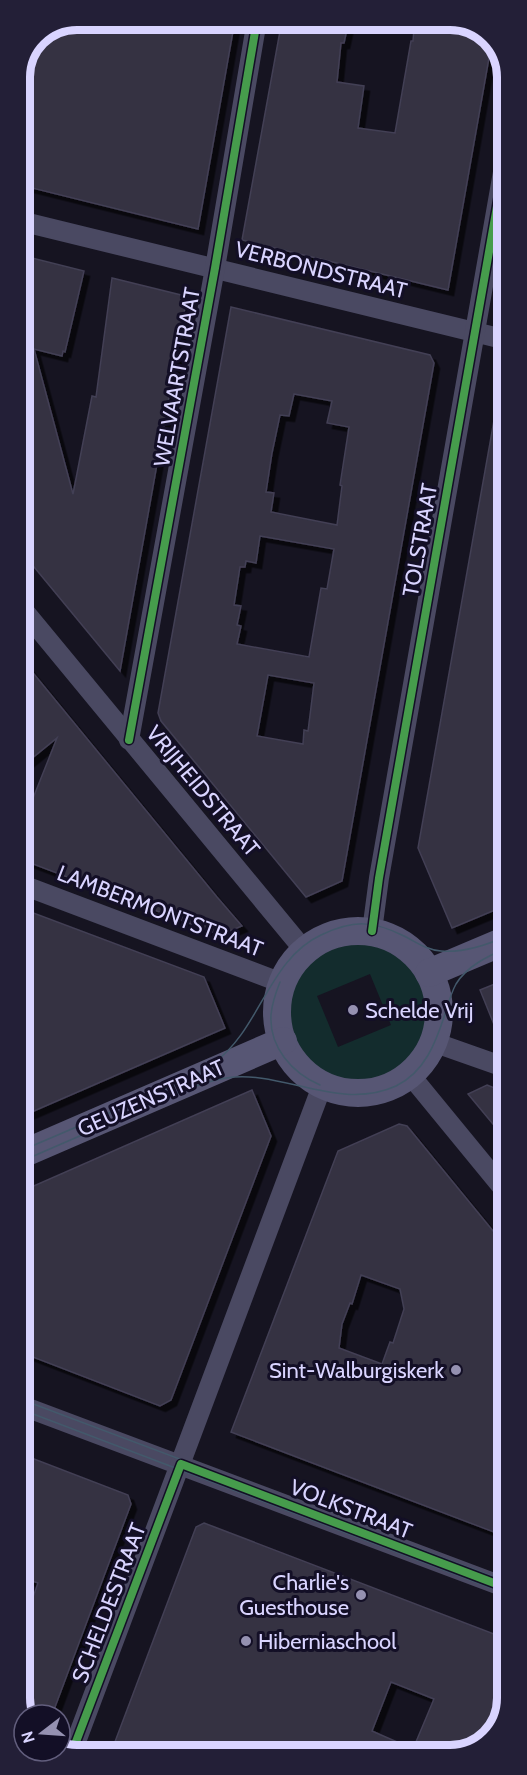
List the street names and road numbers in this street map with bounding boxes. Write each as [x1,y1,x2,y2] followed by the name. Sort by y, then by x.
[232,236,410,304] street label: VERBONDSTRAAT
[148,285,206,469] street label: WELVAARTSTRAAT
[397,481,443,599] street label: TOLSTRAAT
[140,720,266,862] street label: VRIJHEIDSTRAAT
[53,859,267,963] street label: LAMBERMONTSTRAAT
[73,1053,229,1142] street label: GEUZENSTRAAT
[286,1473,416,1545] street label: VOLKSTRAAT
[66,1519,152,1687] street label: SCHELDESTRAAT

